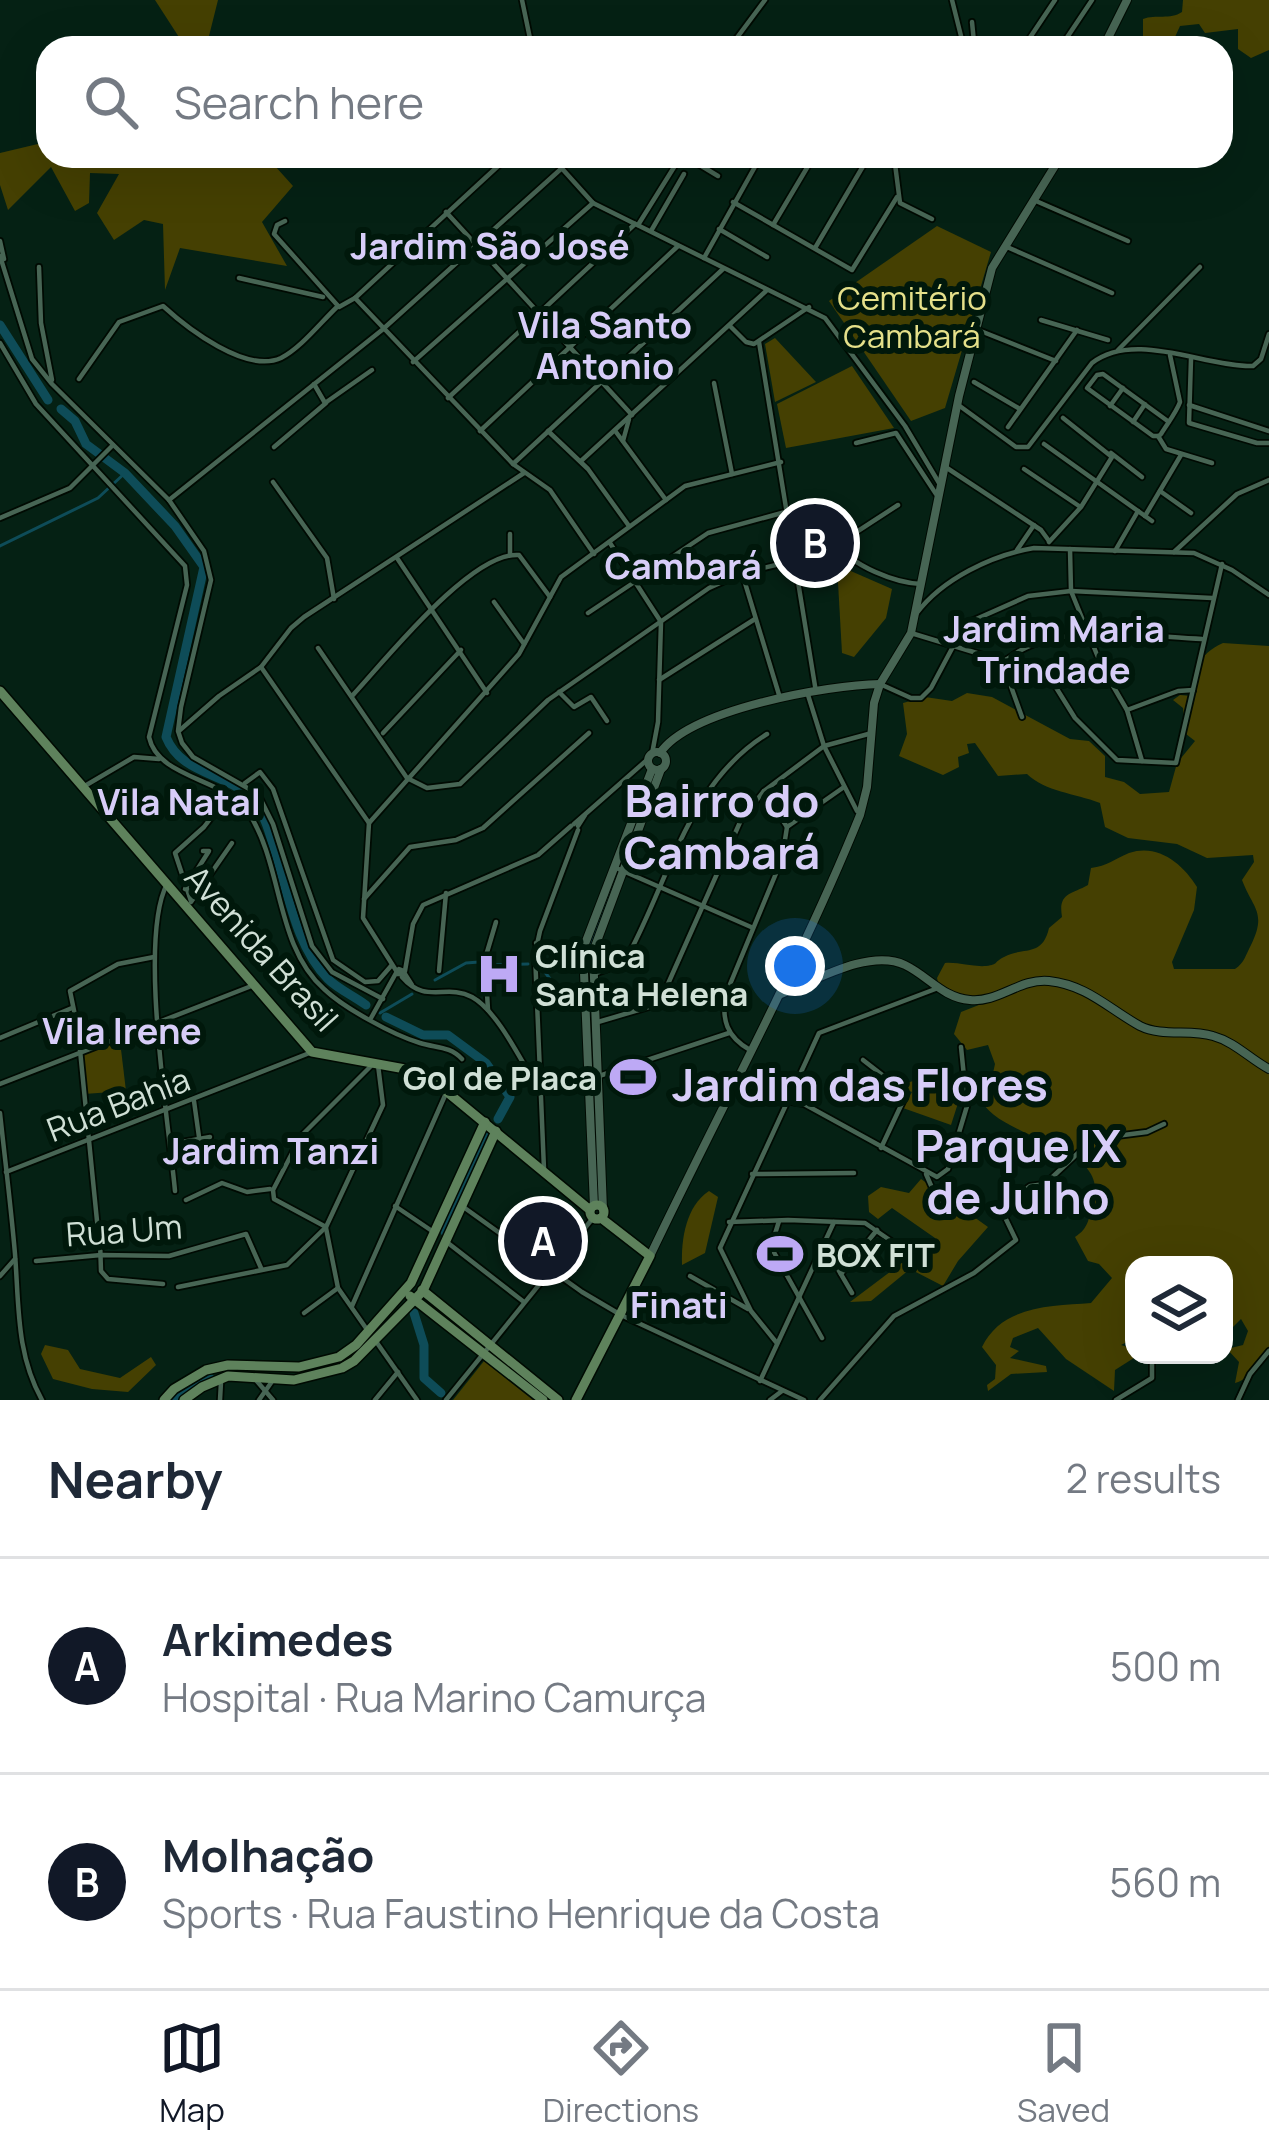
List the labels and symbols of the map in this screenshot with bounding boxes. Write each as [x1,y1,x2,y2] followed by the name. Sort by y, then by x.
[350,221,630,270] district label: Jardim São José
[837,275,987,358] park label: Cemitério Cambará
[518,300,692,390] district label: Vila Santo Antonio
[776,498,854,588] pin: B
[604,541,762,590] district label: Cambará
[943,604,1165,694] district label: Jardim Maria Trindade
[624,769,820,883] district label: Bairro do Cambará
[97,777,261,826] district label: Vila Natal
[175,855,349,1041] street label: Avenida Brasil
[535,933,748,1016] place label: Clínica Santa Helena
[765,936,825,996] your location
[474,949,524,999] hospital icon: Clínica Santa Helena
[42,1006,202,1055] district label: Vila Irene
[608,1052,658,1102] sports icon: Gol de Placa
[672,1053,1048,1115] district label: Jardim das Flores
[403,1055,597,1100] place label: Gol de Placa
[40,1056,196,1152] street label: Rua Bahia
[915,1114,1122,1228] district label: Parque IX de Julho
[163,1126,379,1175] district label: Jardim Tanzi
[504,1196,582,1286] pin: A
[64,1203,184,1257] street label: Rua Um
[755,1229,805,1279] sports icon: BOX FIT
[816,1232,935,1277] place label: BOX FIT
[630,1280,728,1329] district label: Finati

